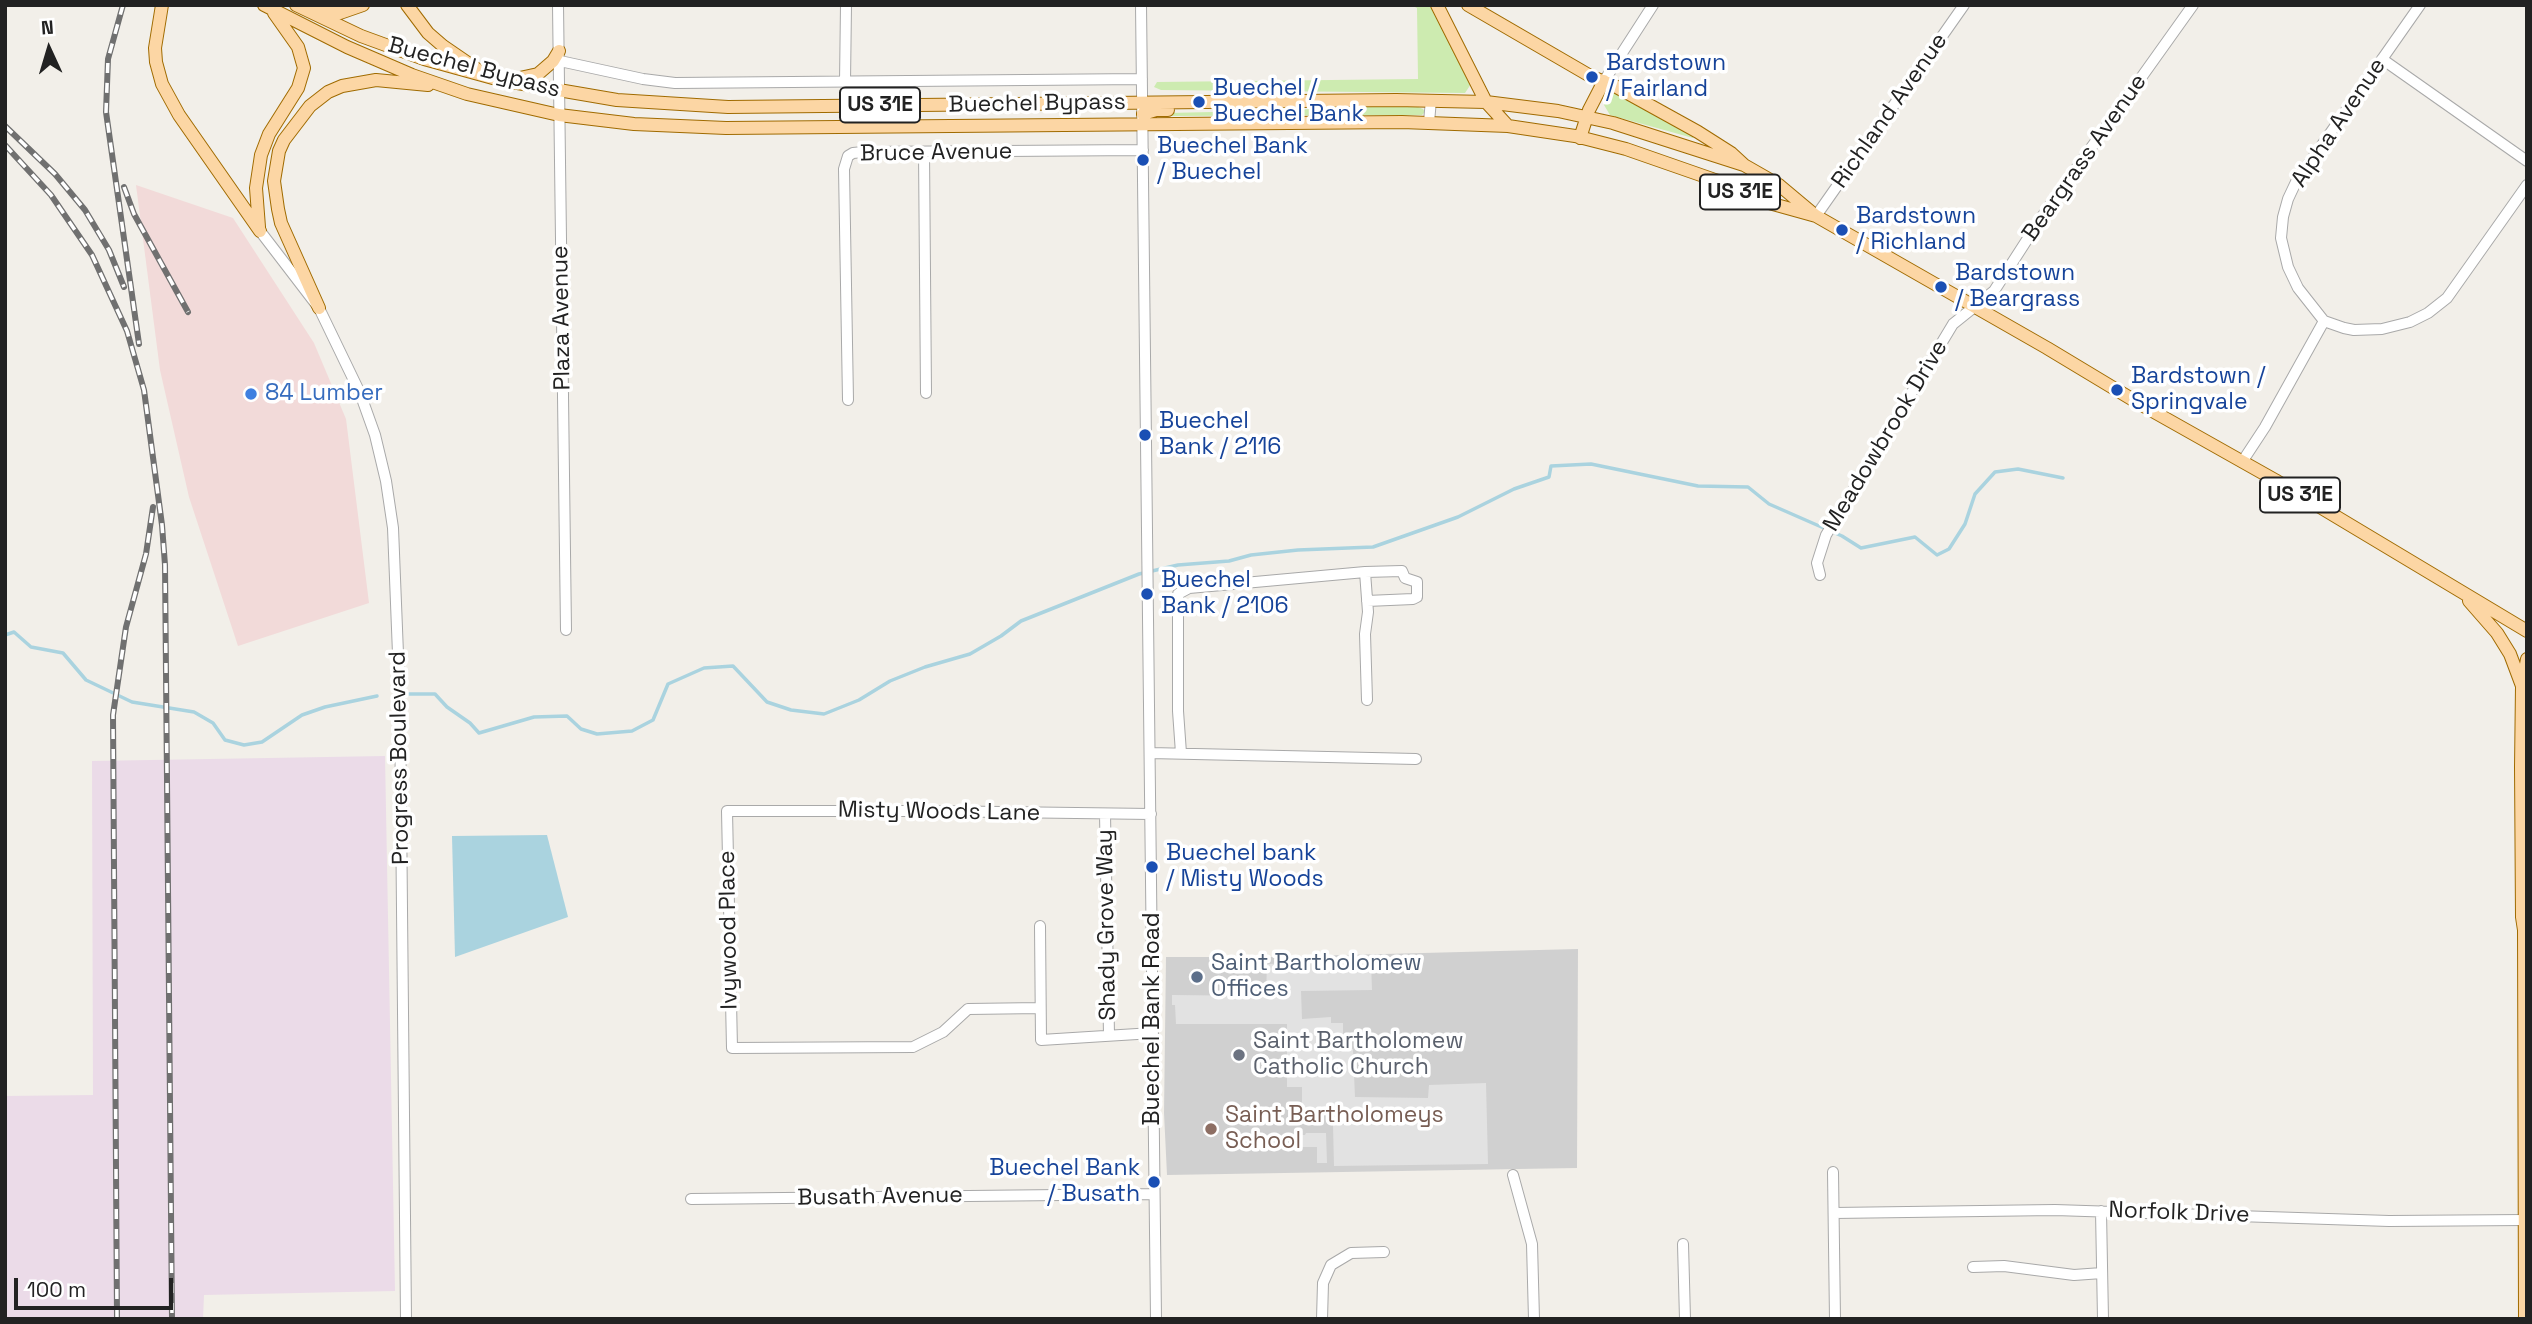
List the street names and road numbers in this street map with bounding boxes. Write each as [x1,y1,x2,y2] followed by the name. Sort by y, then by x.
[1826,28,1954,194] street label: Richland Avenue
[385,32,563,104] street label: Buechel Bypass
[2286,53,2392,193] street label: Alpha Avenue
[2017,69,2153,247] street label: Beargrass Avenue
[840,88,920,122] road number: US 31E
[948,89,1126,119] street label: Buechel Bypass
[860,138,1012,168] street label: Bruce Avenue
[1700,174,1780,210] road number: US 31E
[547,245,577,391] street label: Plaza Avenue
[1818,335,1954,537] street label: Meadowbrook Drive
[2260,477,2340,512] road number: US 31E
[384,651,416,865] street label: Progress Boulevard
[838,796,1040,828] street label: Misty Woods Lane
[1092,829,1122,1021] street label: Shady Grove Way
[714,850,744,1010] street label: Ivywood Place
[1139,912,1167,1126] street label: Buechel Bank Road
[797,1182,963,1212] street label: Busath Avenue
[2108,1197,2250,1229] street label: Norfolk Drive

